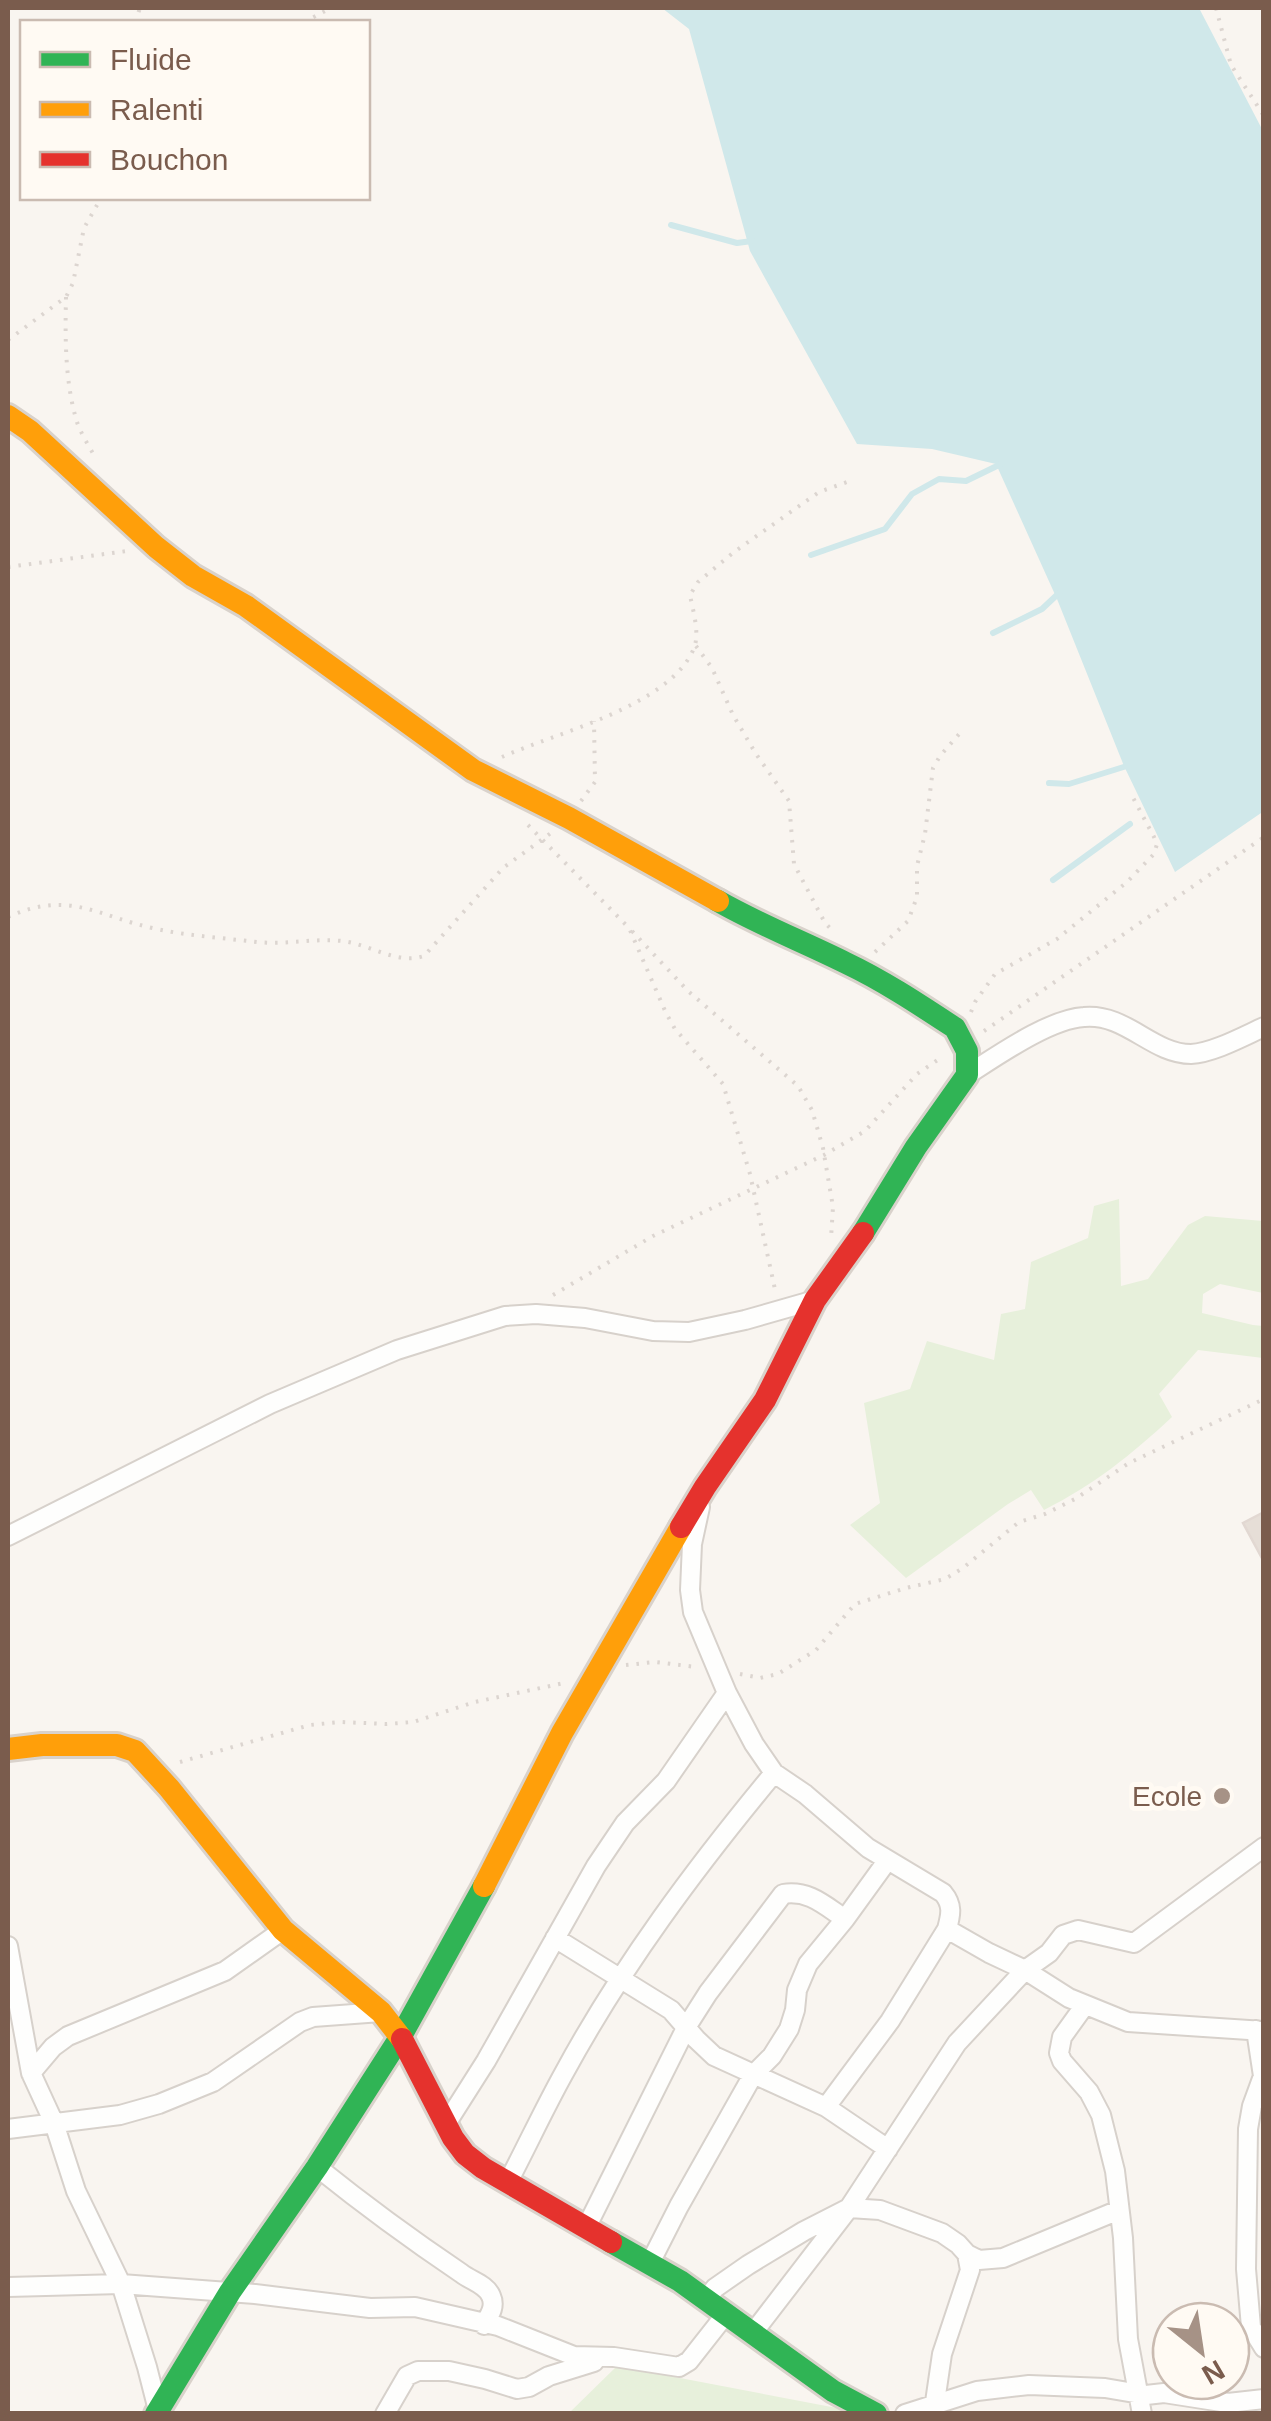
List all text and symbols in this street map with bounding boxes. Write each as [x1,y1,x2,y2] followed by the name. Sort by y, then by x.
[20,20,370,200] legend
[110,43,192,76] text: Fluide
[110,93,203,126] text: Ralenti
[110,143,228,176] text: Bouchon
[1132,1781,1202,1812] place label: Ecole
[1211,1785,1233,1807] marker: Ecole
[1151,2301,1251,2401] north arrow
[1197,2354,1230,2391] text: N

